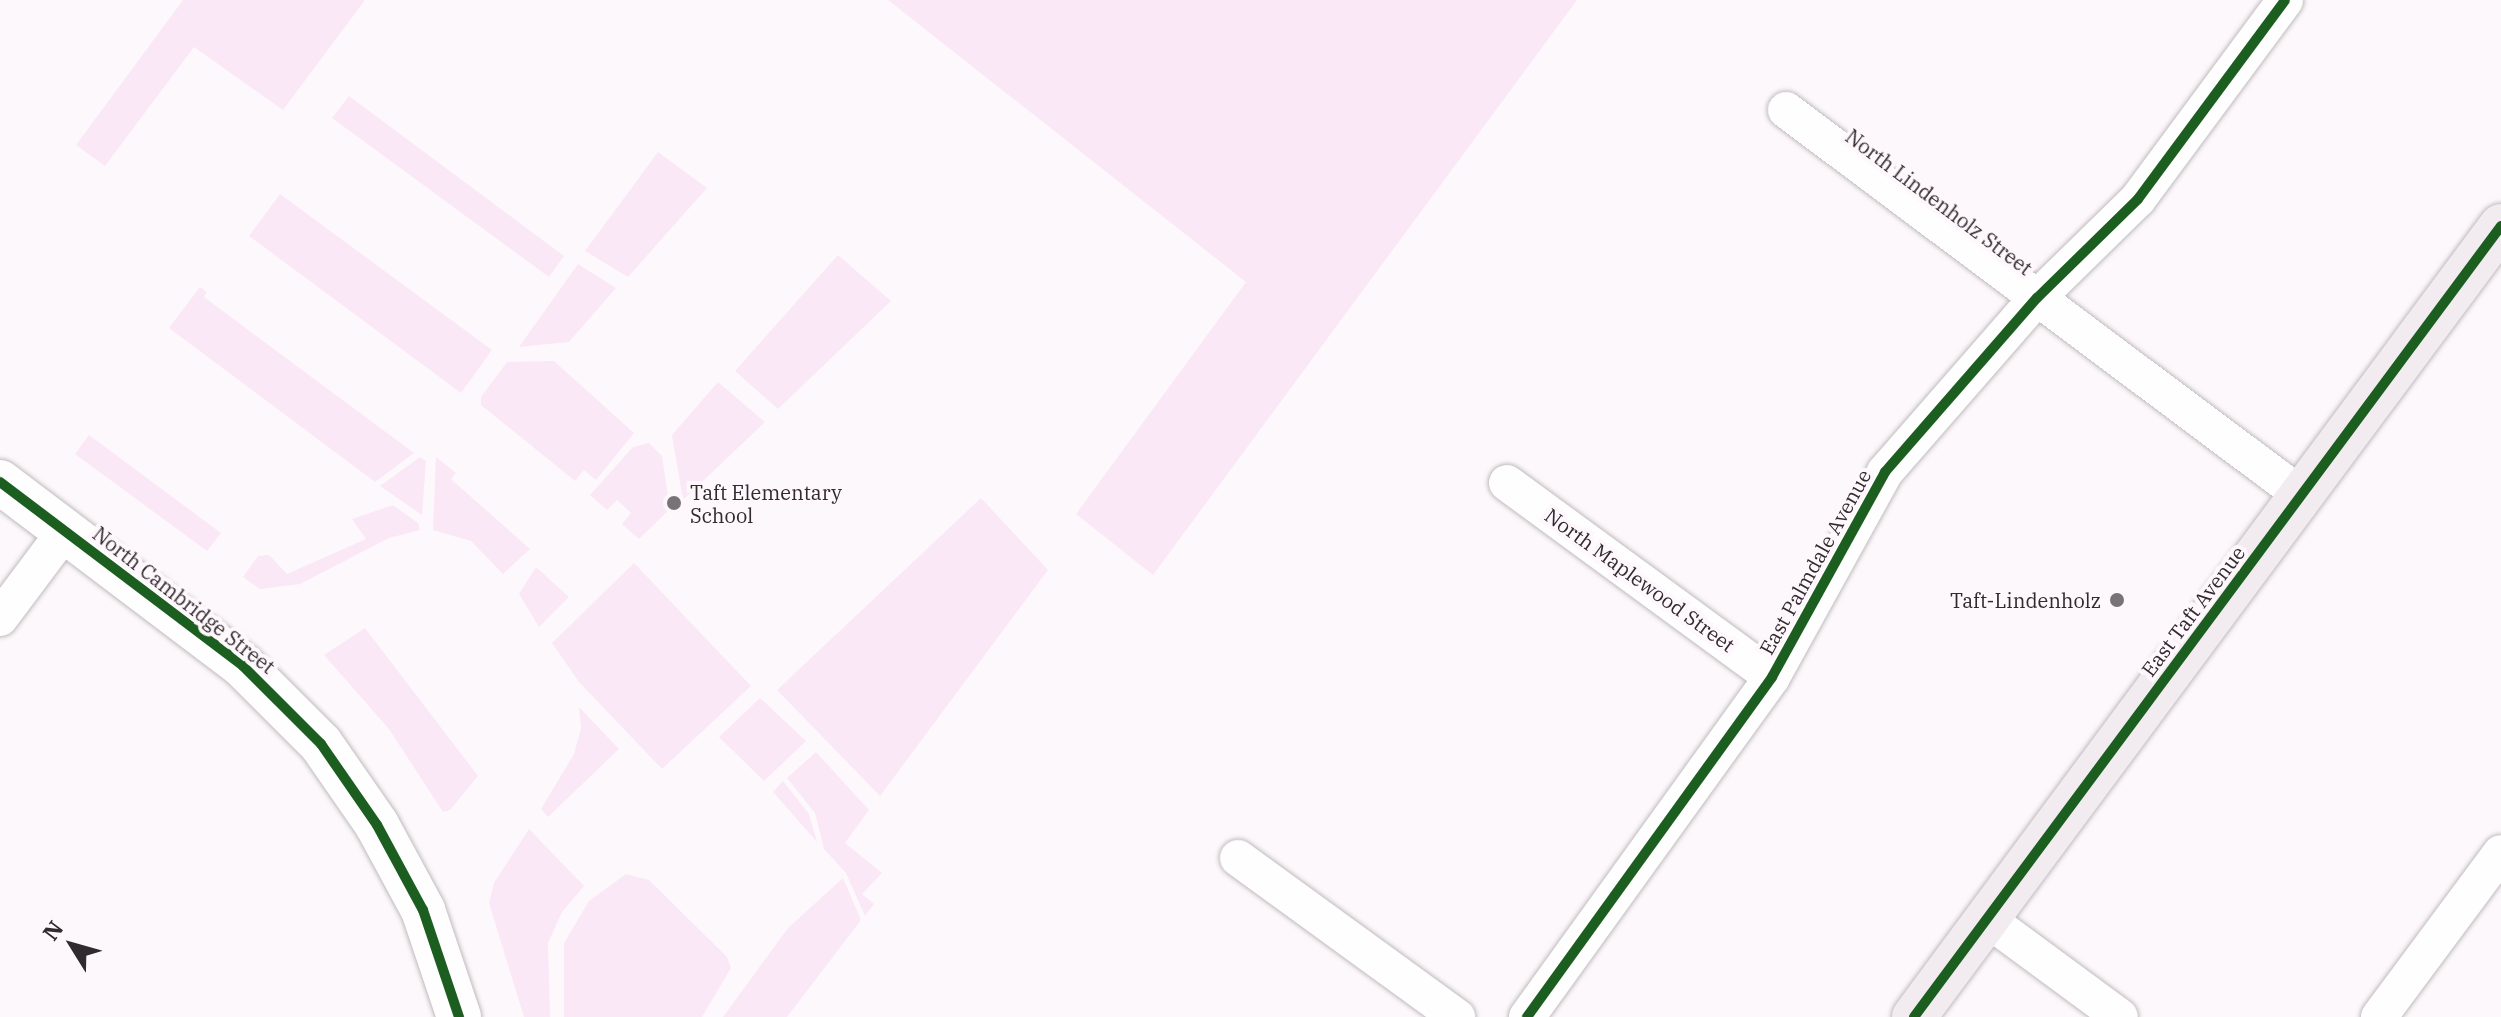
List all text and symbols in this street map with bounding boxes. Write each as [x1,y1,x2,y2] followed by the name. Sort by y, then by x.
[1841,124,2037,280] street label: North Lindenholz Street
[1754,465,1876,659] street label: East Palmdale Avenue
[690,480,842,527] place label: Taft Elementary School
[665,494,683,512] marker: Taft Elementary School
[1540,503,1740,657] street label: North Maplewood Street
[88,521,280,679] street label: North Cambridge Street
[2136,541,2250,681] street label: East Taft Avenue
[1950,588,2101,612] place label: Taft-Lindenholz
[2108,591,2126,609] marker: Taft-Lindenholz
[32,905,112,985] north arrow
[36,915,69,946] text: N

